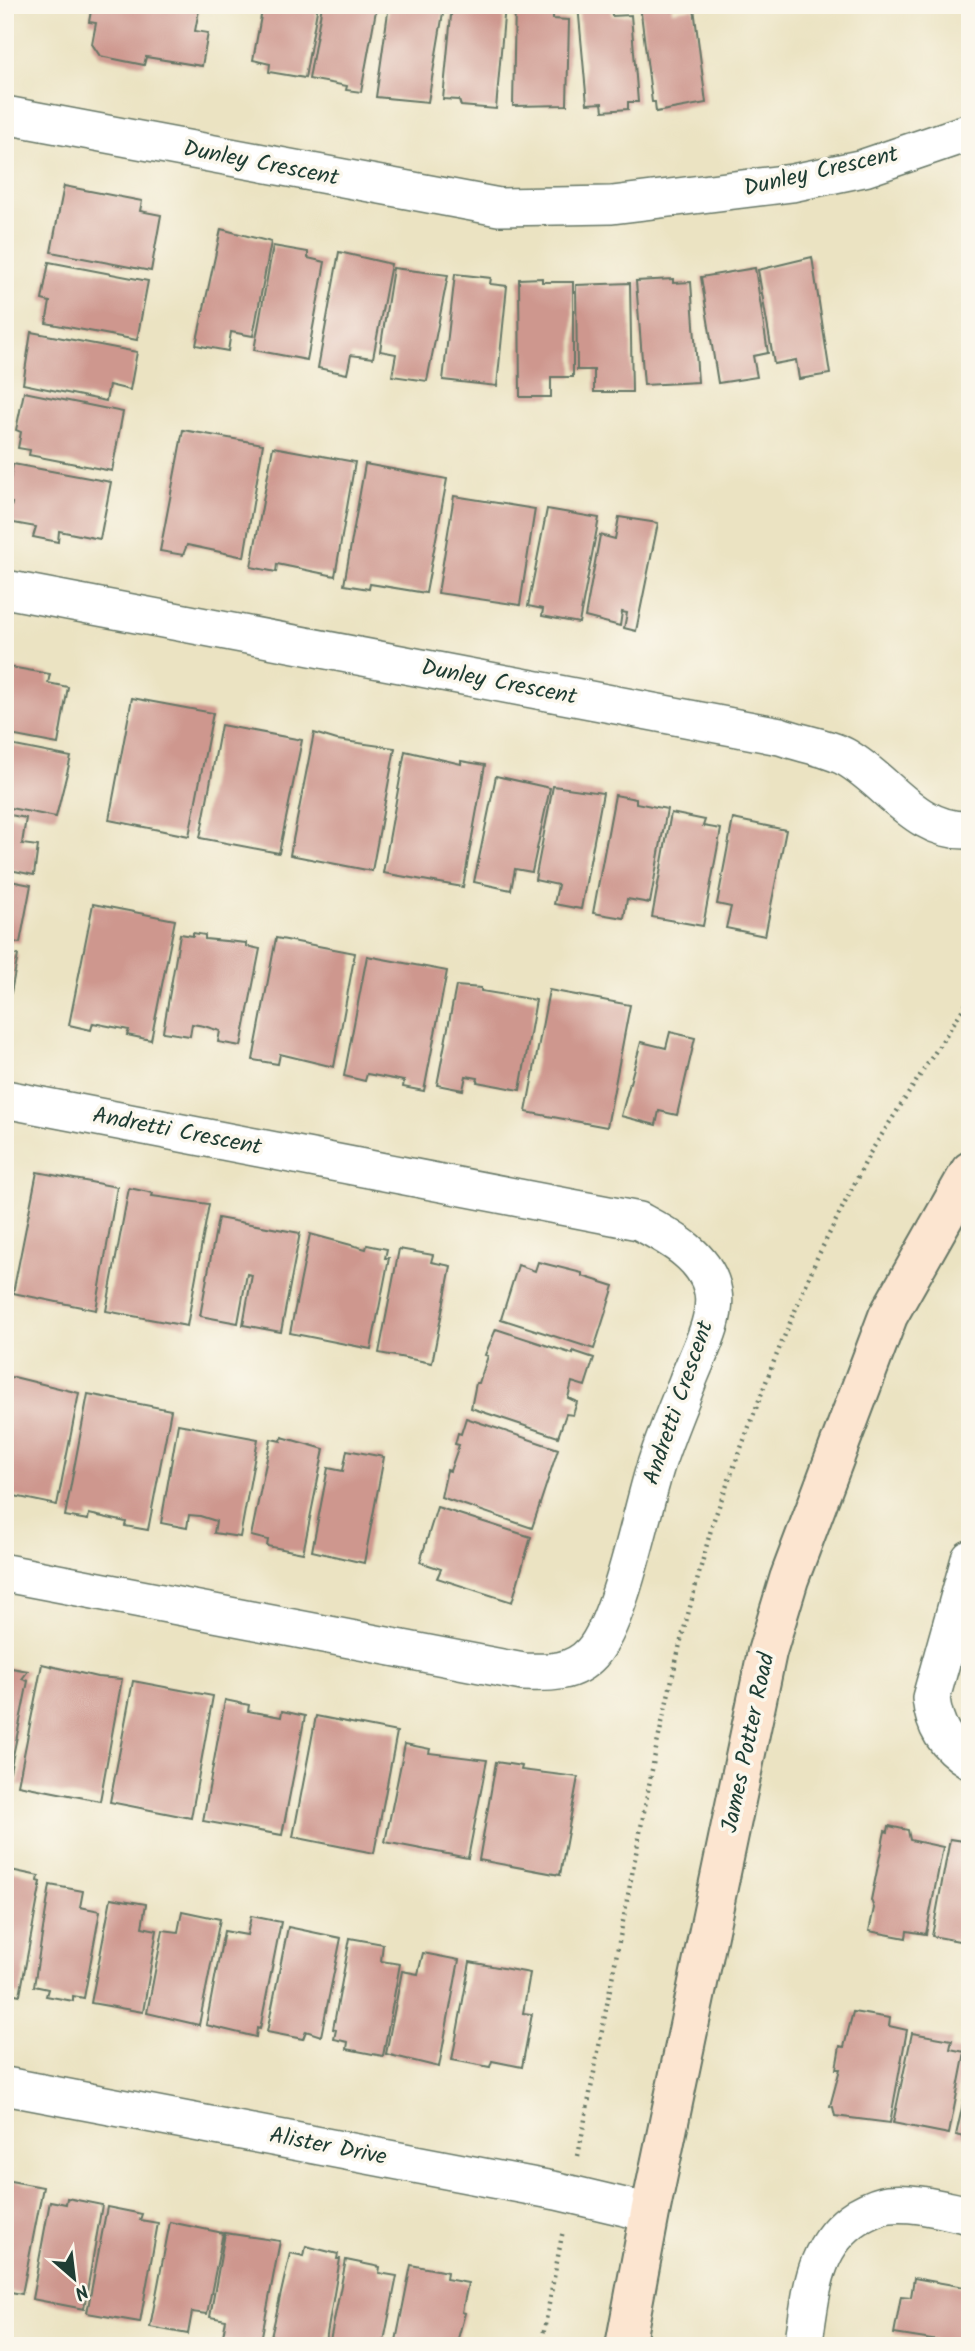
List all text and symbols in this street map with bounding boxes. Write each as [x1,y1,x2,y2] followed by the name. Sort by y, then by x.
[180,131,343,197] street label: Dunley Crescent
[740,137,903,207] street label: Dunley Crescent
[418,650,581,716] street label: Dunley Crescent
[89,1098,266,1166] street label: Andretti Crescent
[634,1315,724,1490] street label: Andretti Crescent
[712,1649,786,1836] street label: James Potter Road
[266,2118,390,2176] street label: Alister Drive
[38,2242,108,2312] north arrow
[69,2275,93,2307] text: N

